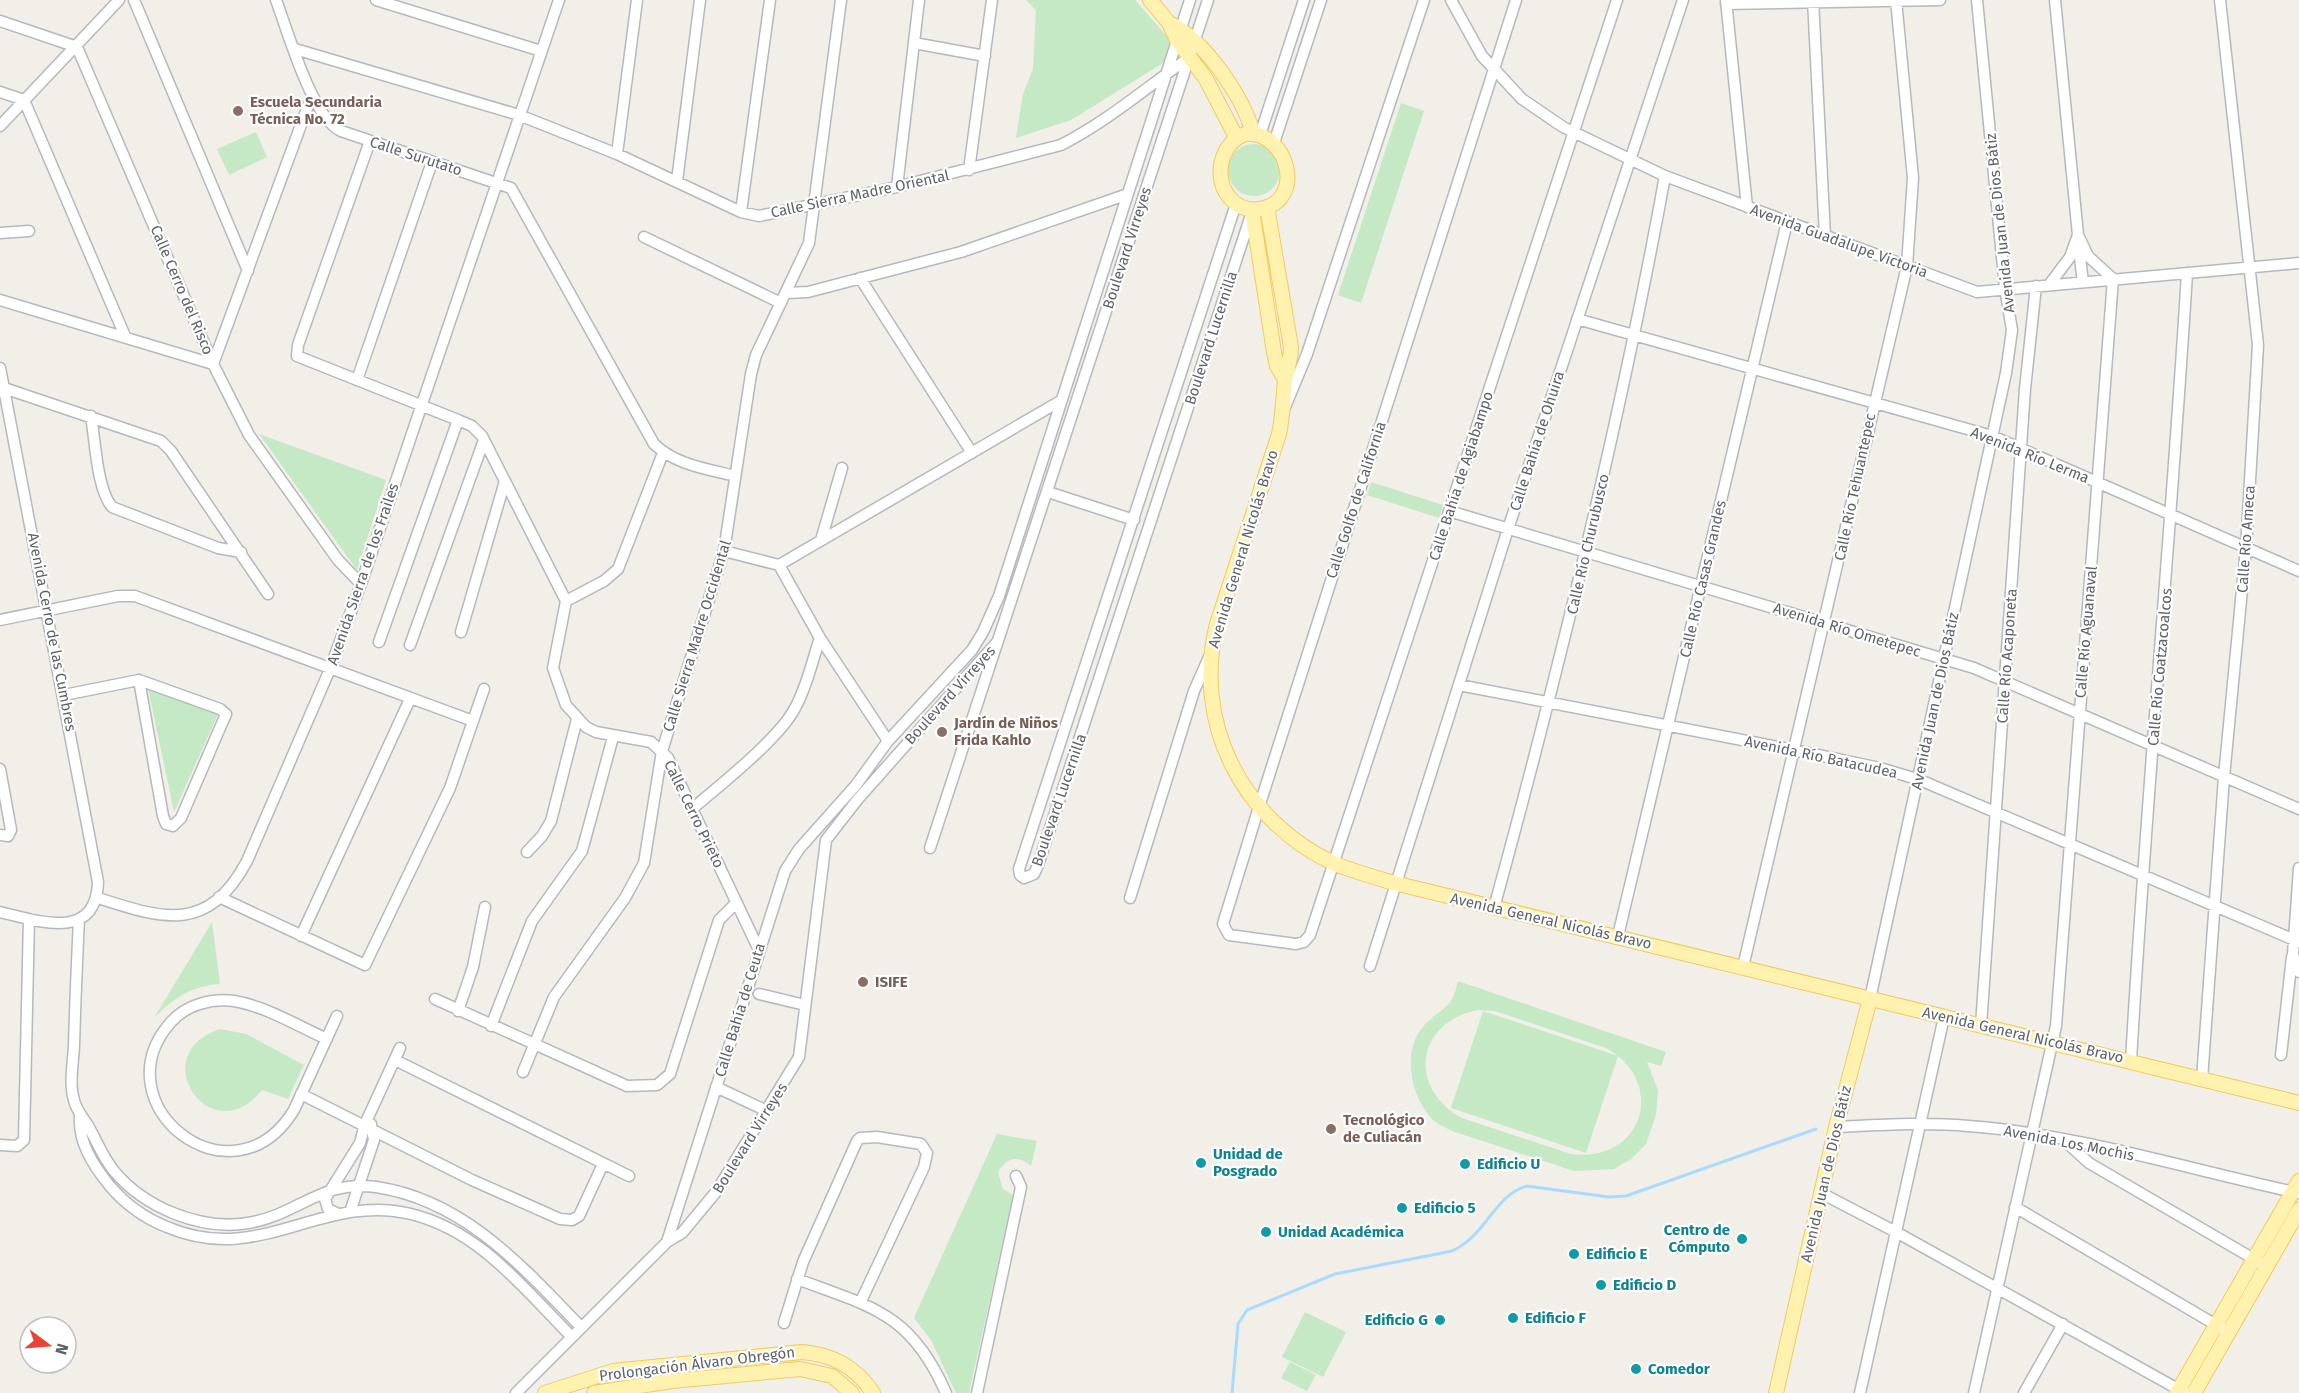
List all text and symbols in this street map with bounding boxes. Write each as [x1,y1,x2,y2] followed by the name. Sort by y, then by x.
[250,93,382,128] place label: Escuela Secundaria Técnica No. 72
[231,104,245,118] marker: Escuela Secundaria Técnica No. 72
[1982,132,2018,314] street label: Avenida Juan de Dios Bátiz
[368,133,464,179] street label: Calle Surutato
[769,166,952,222] street label: Calle Sierra Madre Oriental
[1099,185,1155,311] street label: Boulevard Virreyes
[1748,200,1930,282] street label: Avenida Guadalupe Victoria
[147,223,217,357] street label: Calle Cerro del Risco
[1181,269,1241,407] street label: Boulevard Lucernilla
[1506,369,1568,513] street label: Calle Bahía de Ohuira
[1425,389,1497,563] street label: Calle Bahía de Agiabampo
[1831,412,1879,562] street label: Calle Río Tehuantepec
[1322,419,1390,581] street label: Calle Golfo de California
[1968,423,2092,487] street label: Avenida Río Lerma
[1204,448,1282,650] street label: Avenida General Nicolás Bravo
[1563,472,1613,616] street label: Calle Río Churubusco
[323,481,403,667] street label: Avenida Sierra de los Frailes
[2233,485,2259,593] street label: Calle Río Ameca
[1676,498,1730,660] street label: Calle Río Casas Grandes
[24,531,80,733] street label: Avenida Cerro de las Cumbres
[659,537,735,734] street label: Calle Sierra Madre Occidental
[2071,565,2101,699] street label: Calle Río Aguanaval
[2144,587,2176,747] street label: Calle Río Coatzacoalcos
[1993,588,2021,724] street label: Calle Río Acaponeta
[1771,599,1923,661] street label: Avenida Río Ometepec
[1907,610,1963,791] street label: Avenida Juan de Dios Bátiz
[901,642,999,748] street label: Boulevard Virreyes
[953,714,1058,749] place label: Jardín de Niños Frida Kahlo
[935,725,949,739] marker: Jardín de Niños Frida Kahlo
[1028,731,1090,869] street label: Boulevard Lucernilla
[1743,732,1899,782] street label: Avenida Río Batacudea
[660,757,728,871] street label: Calle Cerro Prieto
[1448,889,1654,953] street label: Avenida General Nicolás Bravo
[711,941,769,1079] street label: Calle Bahía de Ceuta
[875,973,908,991] place label: ISIFE
[856,975,870,989] marker: ISIFE
[1920,1003,2126,1067] street label: Avenida General Nicolás Bravo
[709,1079,791,1197] street label: Boulevard Virreyes
[1797,1084,1855,1264] street label: Avenida Juan de Dios Bátiz
[1343,1111,1425,1146] place label: Tecnológico de Culiacán
[1324,1122,1338,1136] marker: Tecnológico de Culiacán
[2002,1122,2136,1164] street label: Avenida Los Mochis
[1213,1145,1283,1180] place label: Unidad de Posgrado
[1477,1155,1540,1173] place label: Edificio U
[1194,1156,1208,1170] marker: Unidad de Posgrado
[1458,1157,1472,1171] marker: Edificio U
[1414,1199,1476,1217] place label: Edificio 5
[1395,1201,1409,1215] marker: Edificio 5
[1664,1221,1730,1256] place label: Centro de Cómputo
[1278,1223,1404,1241] place label: Unidad Académica
[1259,1225,1273,1239] marker: Unidad Académica
[1735,1232,1749,1246] marker: Centro de Cómputo
[1586,1245,1648,1263] place label: Edificio E
[1567,1247,1581,1261] marker: Edificio E
[1613,1276,1677,1294] place label: Edificio D
[1594,1278,1608,1292] marker: Edificio D
[1525,1309,1587,1327] place label: Edificio F
[1365,1311,1428,1329] place label: Edificio G
[1506,1311,1520,1325] marker: Edificio F
[1433,1313,1447,1327] marker: Edificio G
[18,1315,78,1375] north arrow
[51,1341,73,1357] text: N
[598,1343,796,1385] street label: Prolongación Álvaro Obregón
[1648,1360,1711,1378] place label: Comedor
[1629,1362,1643,1376] marker: Comedor

